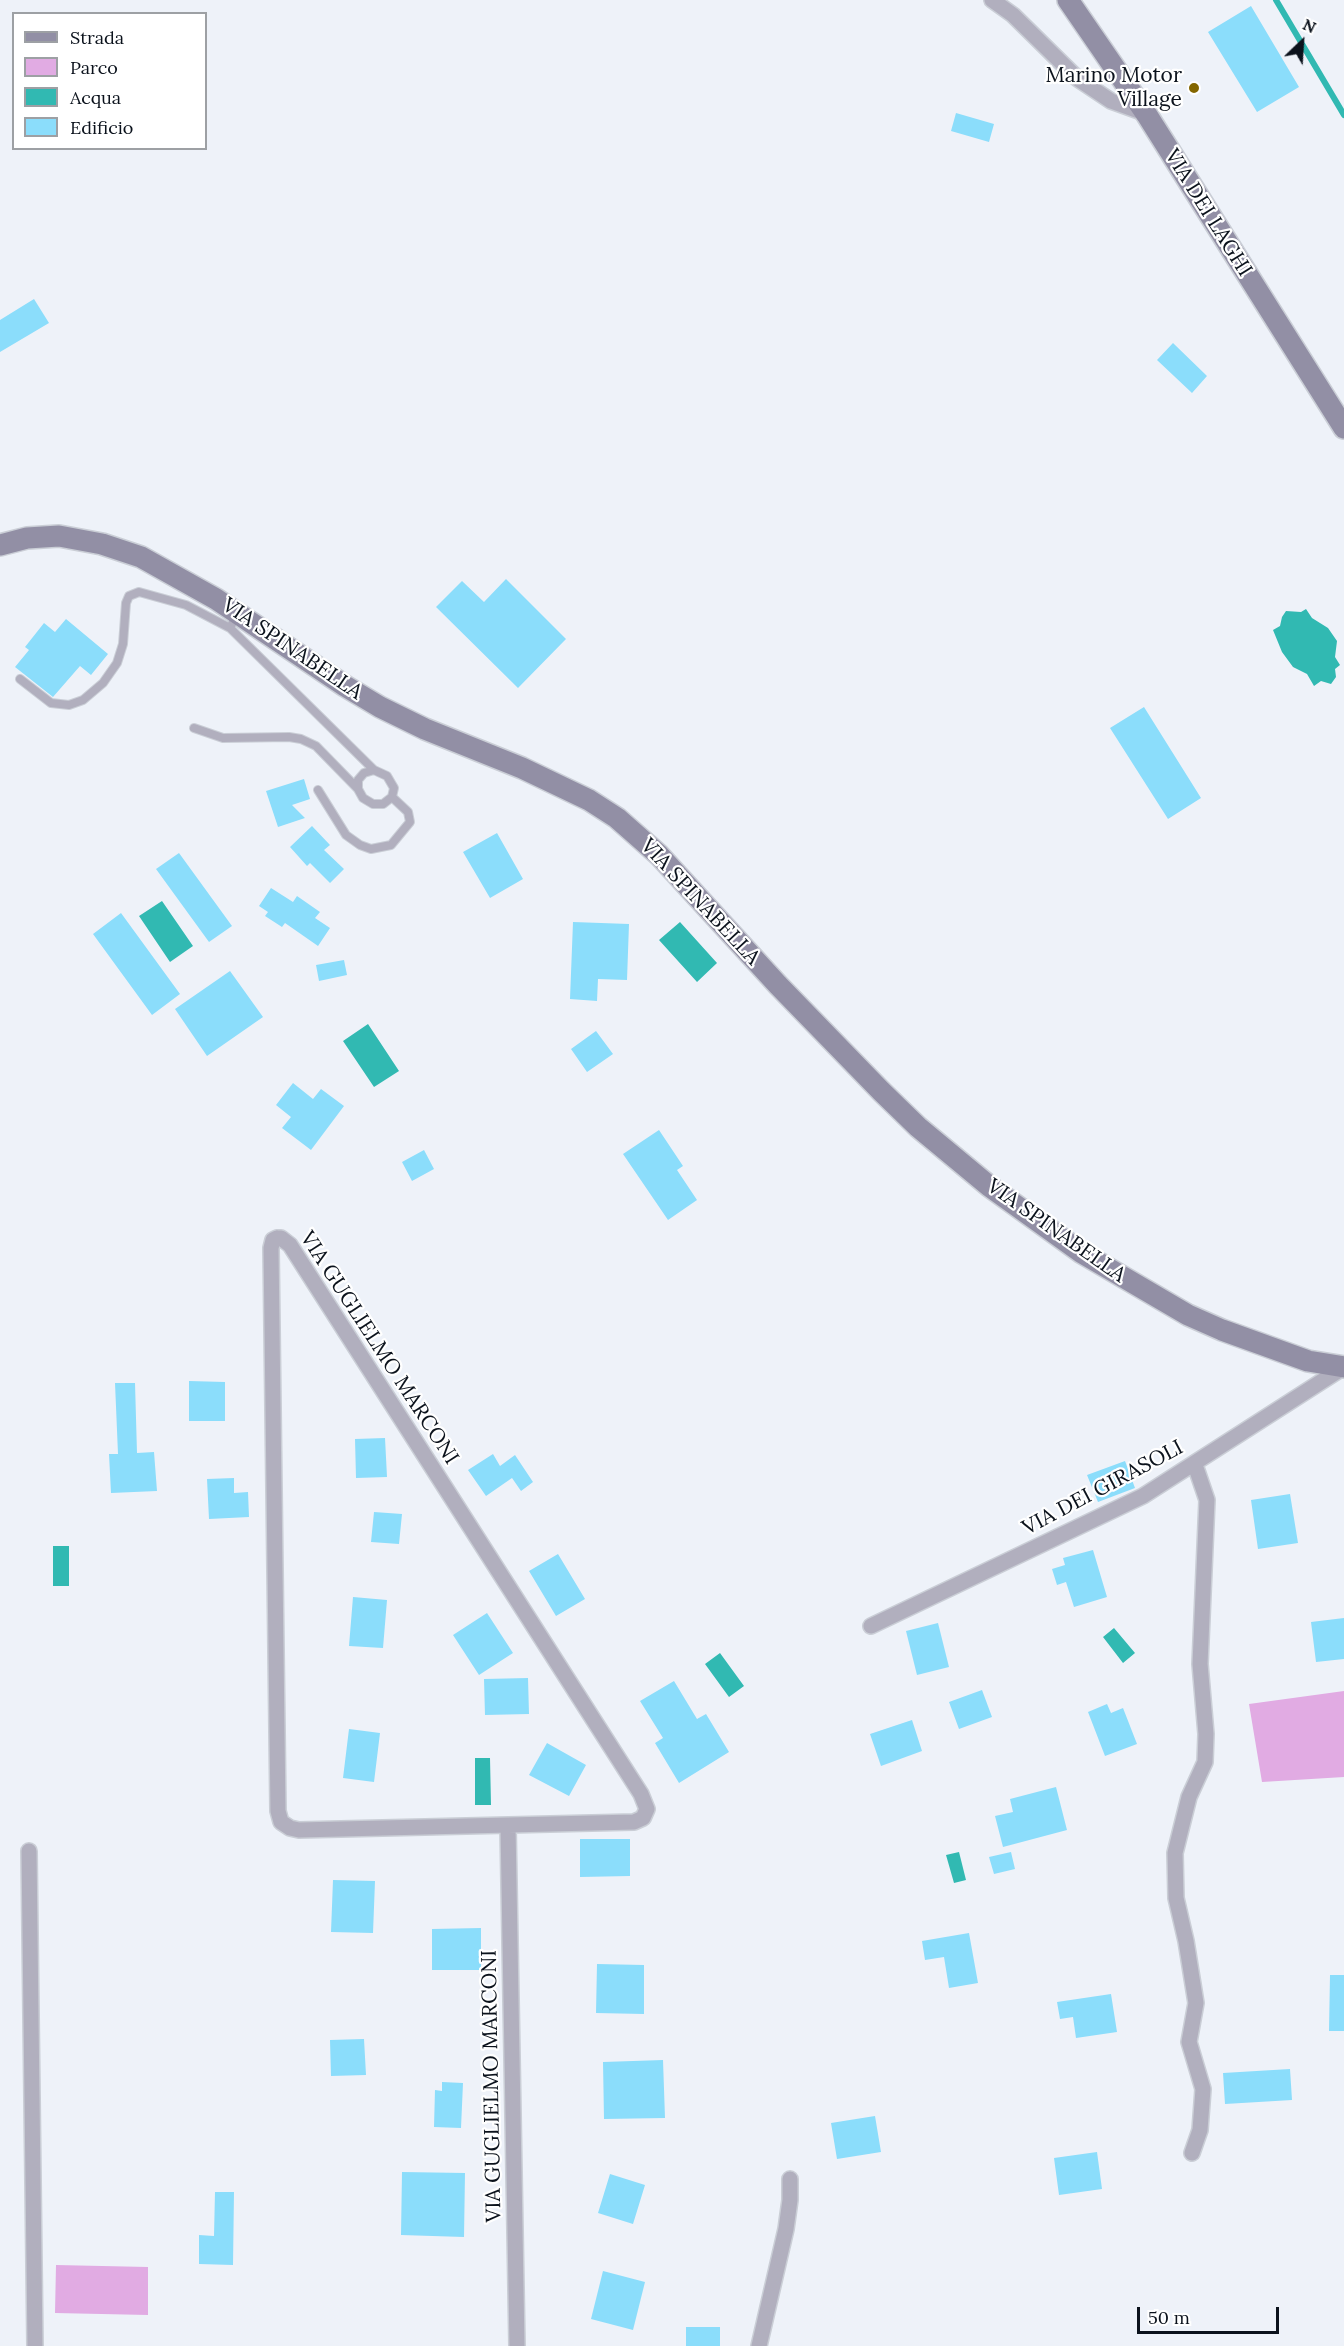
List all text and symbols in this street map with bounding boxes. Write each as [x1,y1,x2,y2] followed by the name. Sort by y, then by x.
[12,12,207,150] legend
[1272,12,1332,72] north arrow
[1300,14,1319,37] text: N
[70,26,124,49] text: Strada
[70,56,118,79] text: Parco
[1045,63,1182,113] place label: Marino Motor Village
[1187,81,1201,95] marker: Marino Motor Village
[70,86,121,109] text: Acqua
[70,116,133,139] text: Edificio
[1159,145,1257,281] street label: VIA DEI LAGHI
[217,593,367,705] street label: VIA SPINABELLA
[635,833,765,971] street label: VIA SPINABELLA
[982,1174,1130,1288] street label: VIA SPINABELLA
[294,1227,464,1469] street label: VIA GUGLIELMO MARCONI
[1018,1435,1188,1541] street label: VIA DEI GIRASOLI
[477,1950,507,2222] street label: VIA GUGLIELMO MARCONI
[1140,2295,1282,2333] scale bar
[1148,2306,1190,2329] text: 50 m

